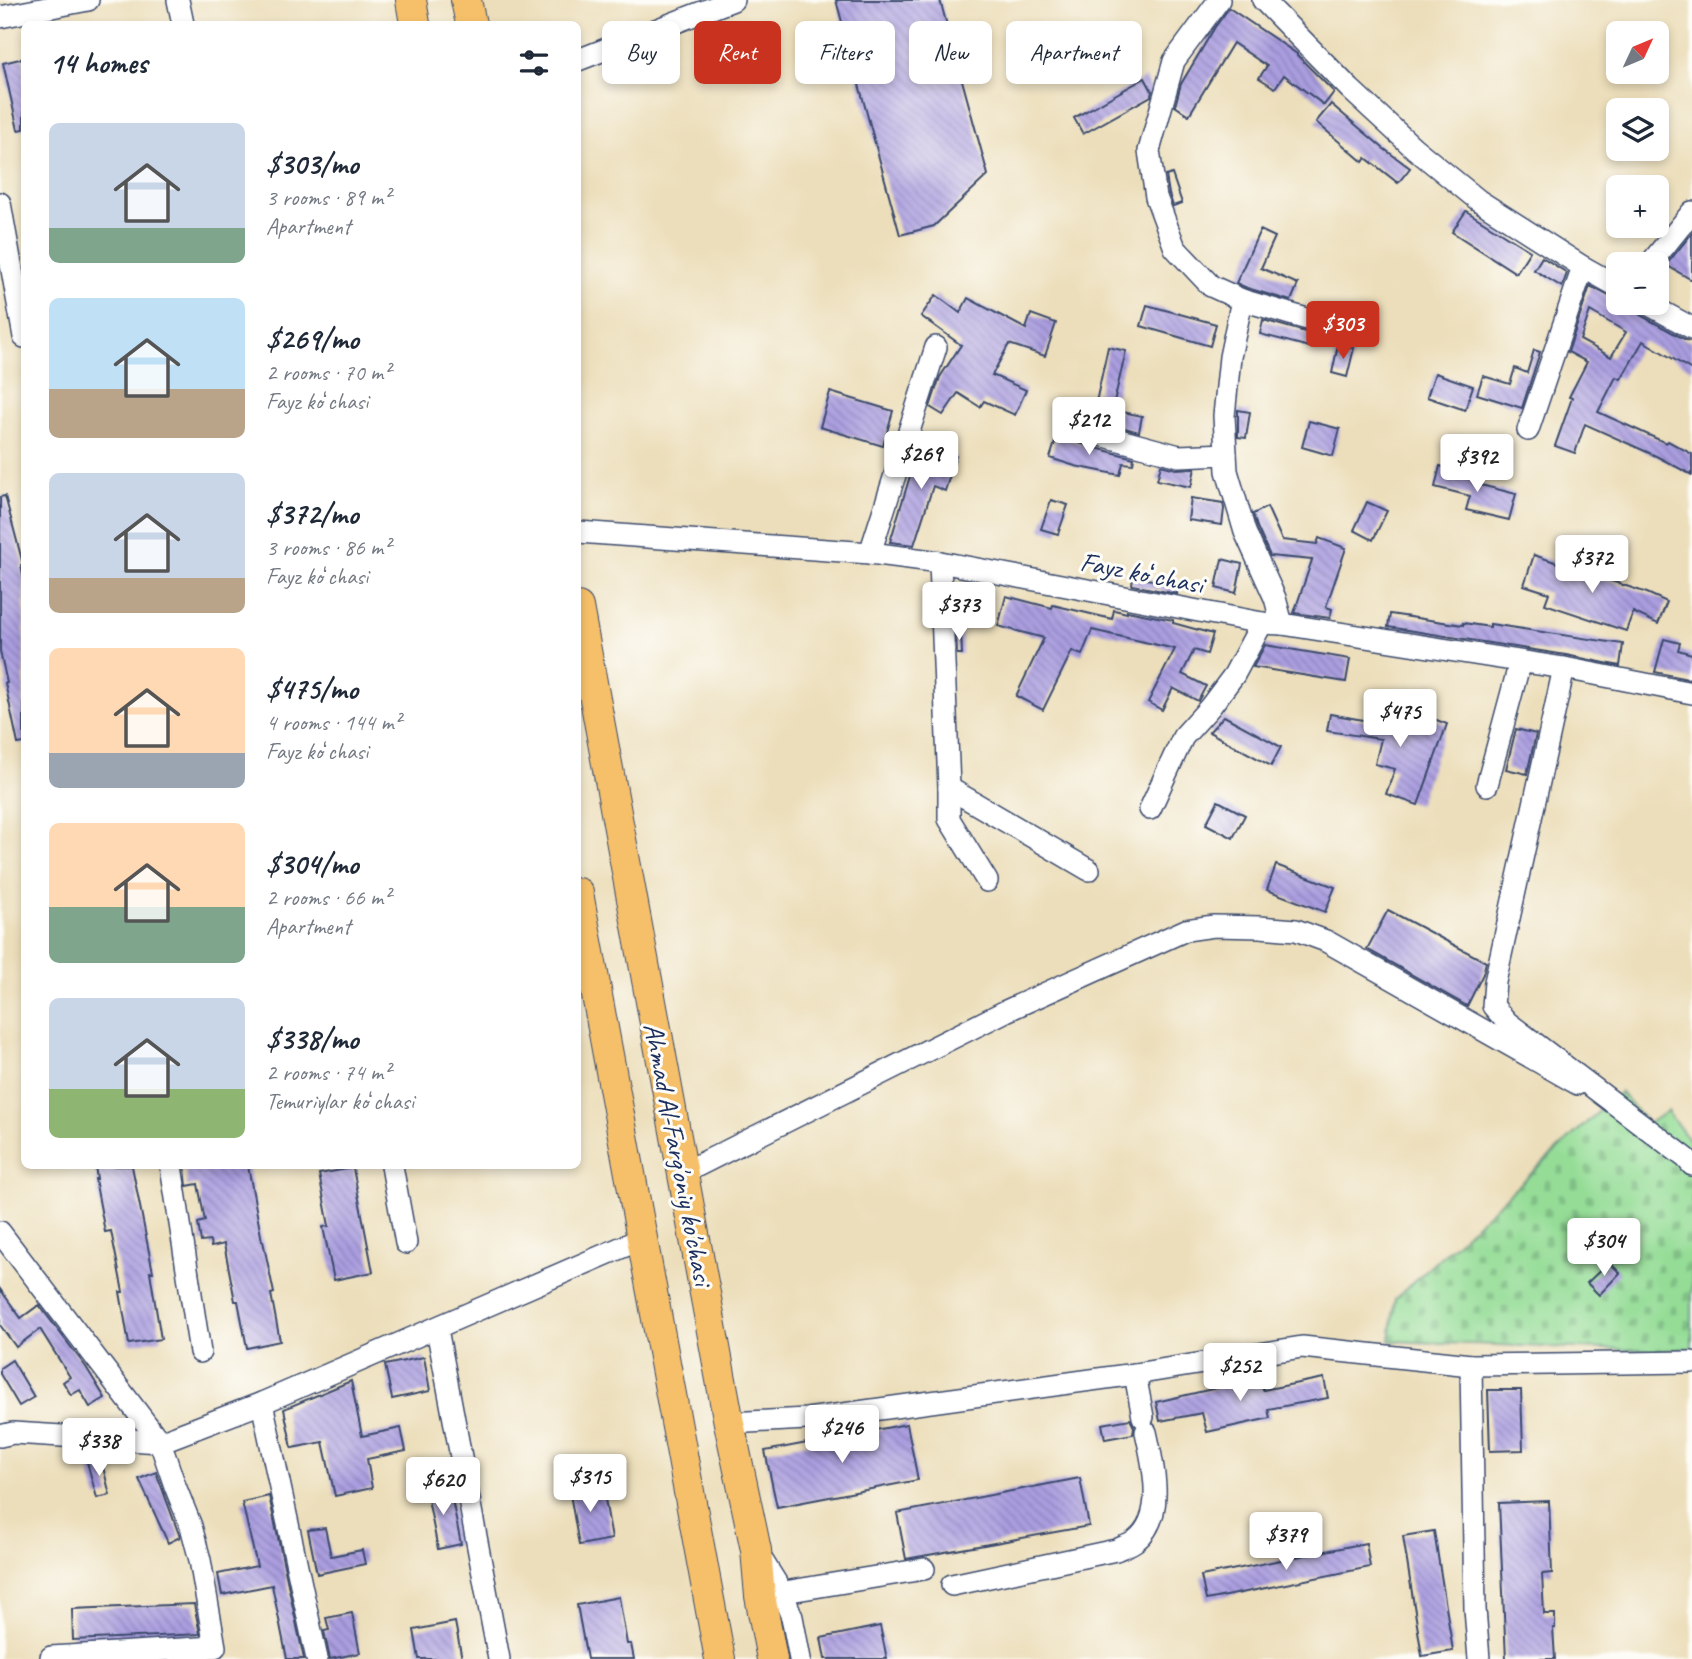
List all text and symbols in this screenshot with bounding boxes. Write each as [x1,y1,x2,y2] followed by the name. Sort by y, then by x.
[602,21,680,84] chip: Buy
[694,21,781,84] chip: Rent
[795,21,895,84] chip: Filters
[909,21,992,84] chip: New
[1006,21,1142,84] chip: Apartment
[1606,21,1670,84] north arrow
[1606,21,1669,315] map controls
[49,44,147,82] text: 14 homes
[515,44,553,82] icon: filters
[1606,98,1669,161] button: layers
[266,145,358,183] text: $303/mo
[105,151,189,235] icon: home
[1606,175,1669,238] button: +
[266,183,390,212] text: 3 rooms · 89 m²
[266,212,351,241] text: Apartment
[1606,252,1669,315] button: −
[1302,302,1384,361] pin: $303
[1322,309,1364,338] text: $303
[266,320,359,358] text: $269/mo
[105,326,189,410] icon: home
[266,358,390,387] text: 2 rooms · 70 m²
[266,387,368,416] text: Fayz koʻchasi
[1048,398,1130,457] pin: $212
[1068,405,1110,434] text: $212
[880,432,962,491] pin: $269
[1436,434,1518,494] pin: $392
[900,439,942,468] text: $269
[1456,442,1498,471] text: $392
[266,495,358,533] text: $372/mo
[105,501,189,585] icon: home
[266,533,390,562] text: 3 rooms · 86 m²
[1551,536,1633,595] pin: $372
[1077,543,1210,602] street label: Fayz koʻchasi
[1571,543,1613,572] text: $372
[266,562,368,591] text: Fayz koʻchasi
[918,582,1000,642] pin: $373
[938,590,980,619] text: $373
[266,670,358,708] text: $475/mo
[105,676,189,760] icon: home
[1359,690,1441,749] pin: $475
[1380,697,1420,726] text: $475
[266,708,401,737] text: 4 rooms · 144 m²
[266,737,368,766] text: Fayz koʻchasi
[266,845,358,883] text: $304/mo
[105,851,189,935] icon: home
[266,883,390,912] text: 2 rooms · 66 m²
[266,912,351,941] text: Apartment
[266,1020,358,1058] text: $338/mo
[636,1020,722,1292] street label: Ahmad Al-Farg'oniy ko'chasi
[105,1026,189,1110] icon: home
[266,1058,390,1087] text: 2 rooms · 74 m²
[266,1087,414,1116] text: Temuriylar koʻchasi
[1563,1218,1645,1278] pin: $304
[1583,1226,1625,1255] text: $304
[1199,1344,1281,1403] pin: $252
[1219,1351,1261,1380] text: $252
[801,1406,883,1465] pin: $246
[821,1413,863,1442] text: $246
[58,1418,140,1478] pin: $338
[78,1426,120,1455] text: $338
[549,1454,631,1514] pin: $315
[402,1458,484,1517] pin: $620
[569,1462,611,1491] text: $315
[422,1465,464,1494] text: $620
[1245,1512,1327,1572] pin: $379
[1265,1520,1307,1549] text: $379

